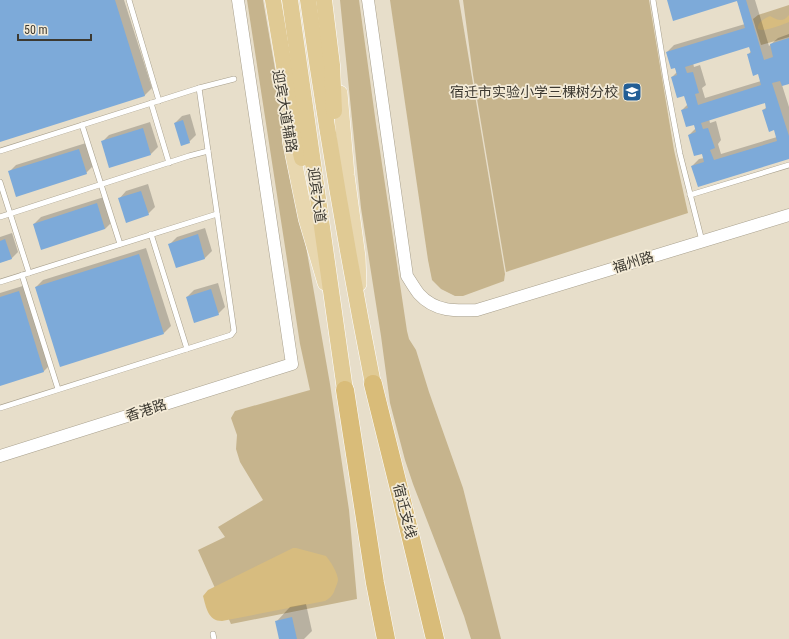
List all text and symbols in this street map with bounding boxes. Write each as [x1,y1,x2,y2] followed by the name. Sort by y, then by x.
[18,16,91,42] scale bar
[24,23,48,37] text: 50 m
[270,68,300,154] street label: 迎宾大道辅路
[621,81,643,103] school or university icon: 宿迁市实验小学三棵树分校
[450,84,618,100] place label: 宿迁市实验小学三棵树分校
[305,166,329,224] street label: 迎宾大道
[611,248,655,276] street label: 福州路
[124,396,168,424] street label: 香港路
[390,482,420,540] street label: 宿迁支线

